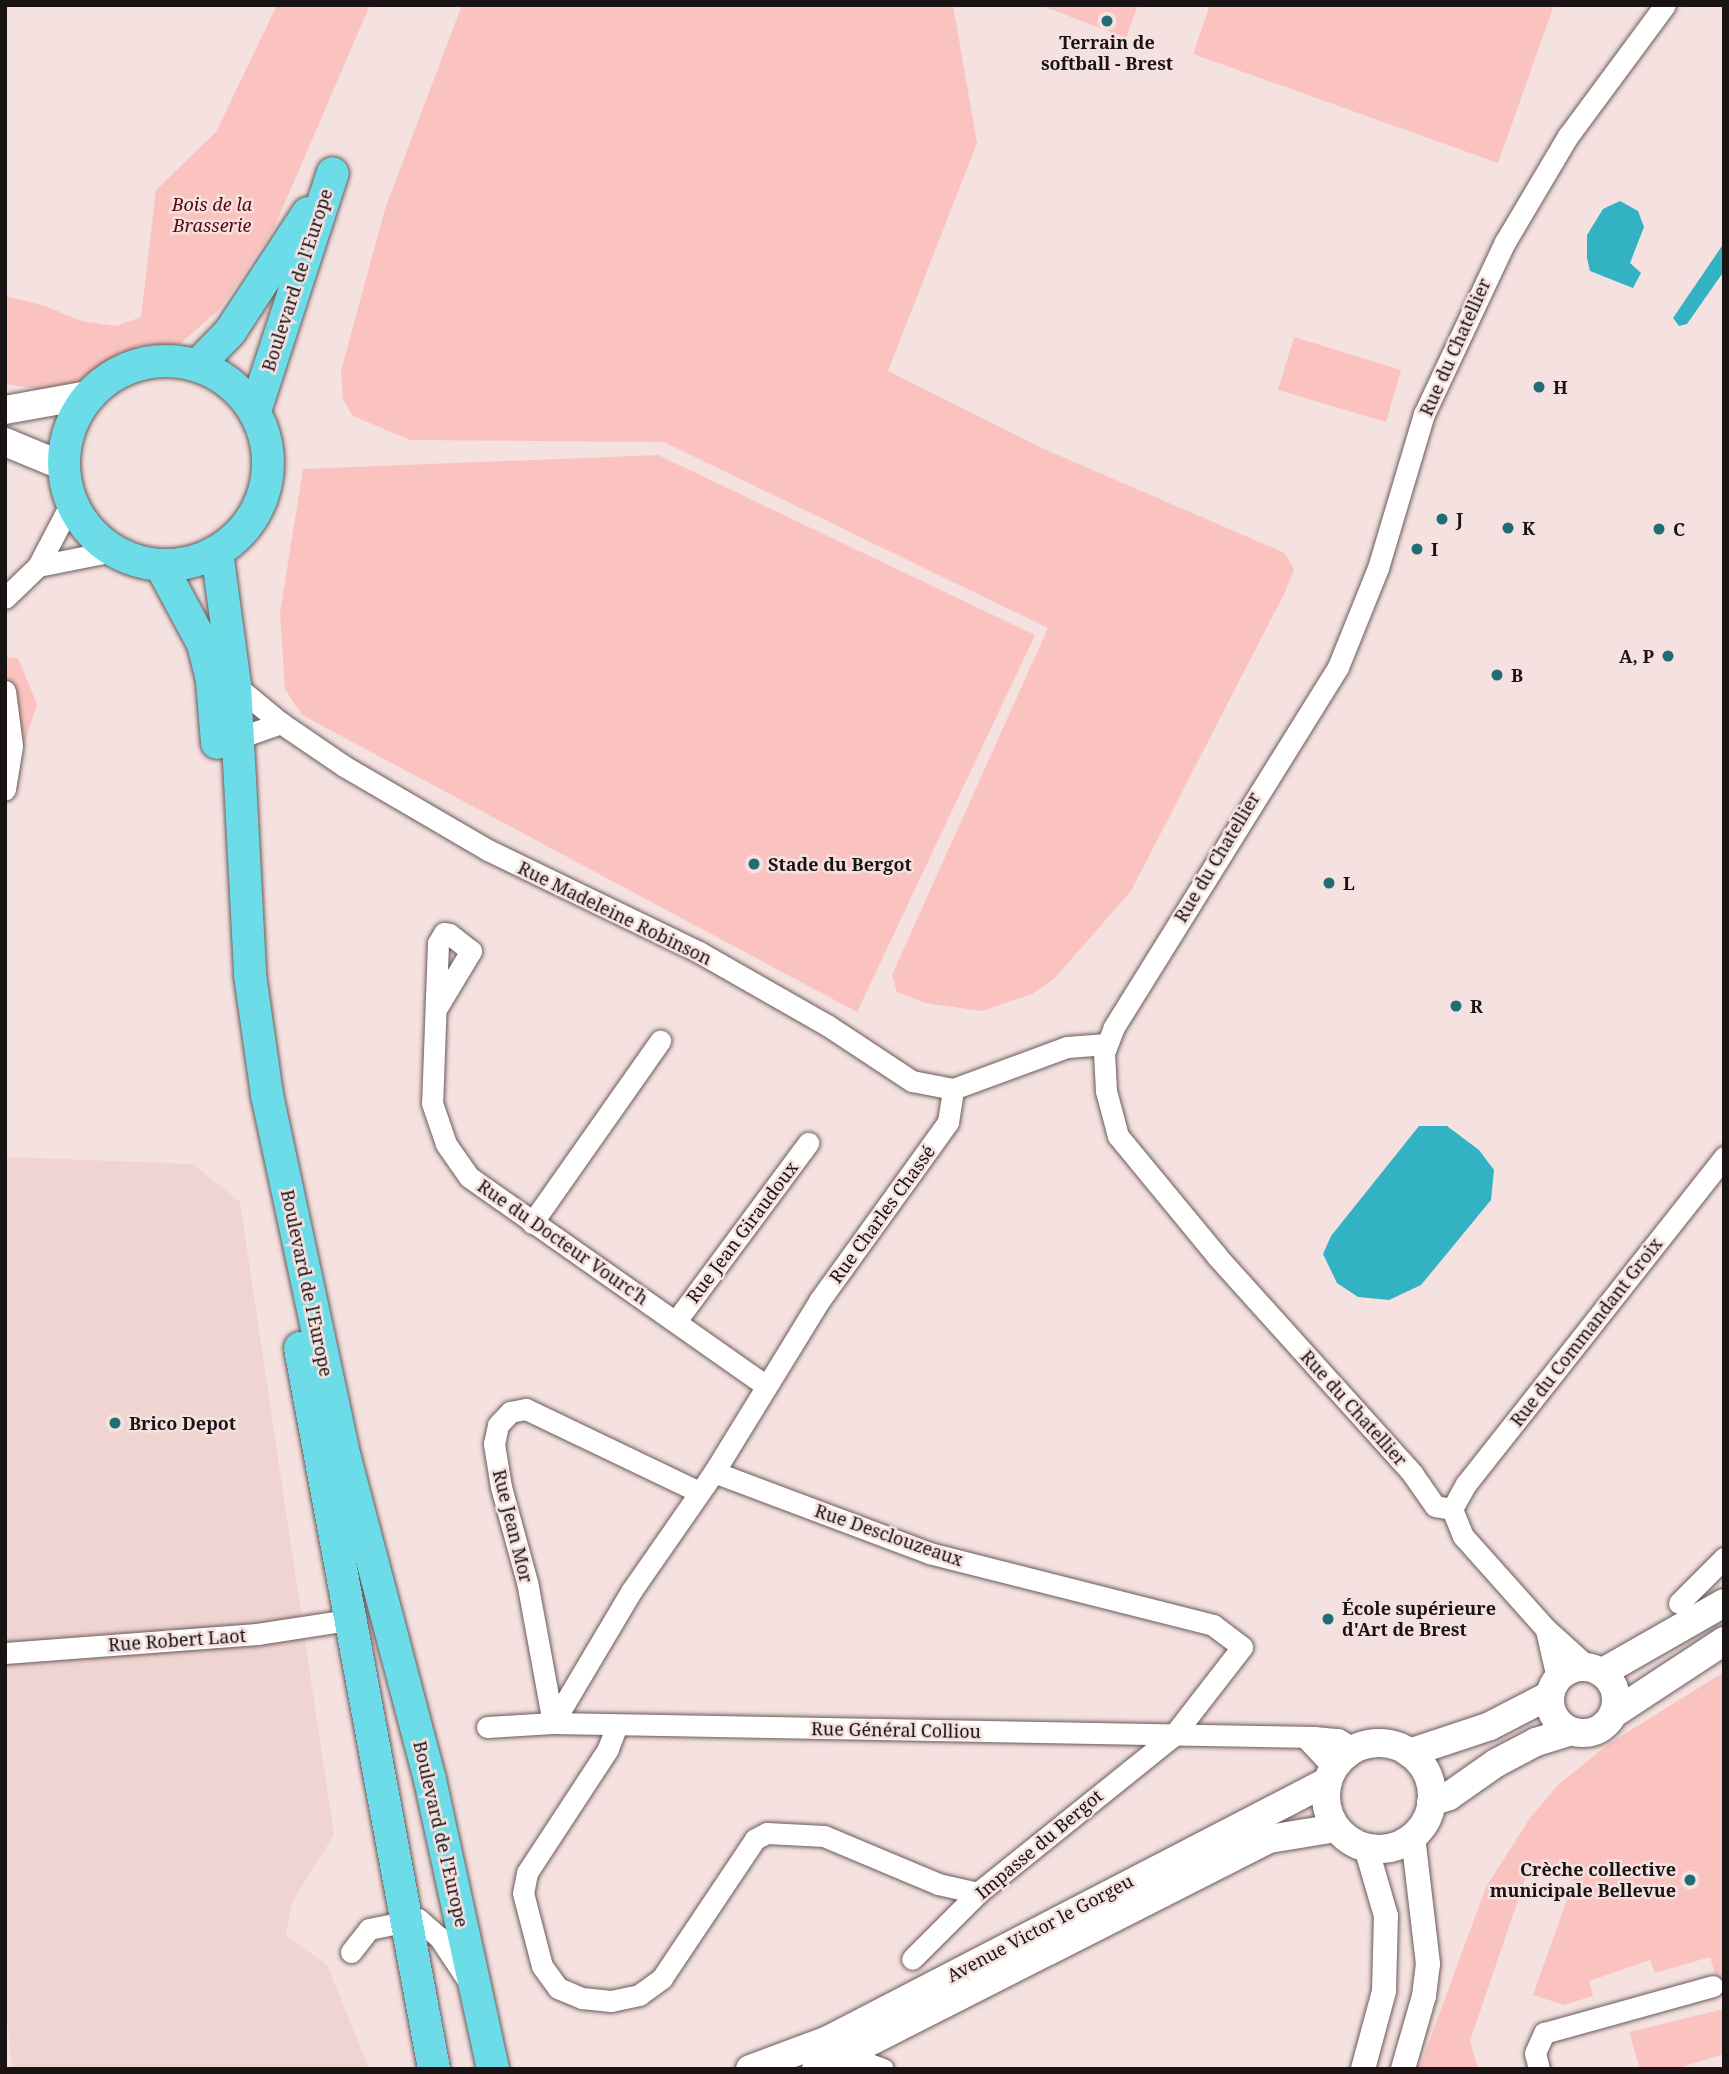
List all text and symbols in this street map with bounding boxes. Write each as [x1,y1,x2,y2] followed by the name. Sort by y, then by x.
[1099,13,1115,29] marker: Terrain de softball - Brest
[1041,32,1173,74] place label: Terrain de softball - Brest
[257,186,337,374] street label: Boulevard de l'Europe
[172,194,252,236] park label: Bois de la Brasserie
[1415,275,1495,419] street label: Rue du Chatellier
[1553,376,1568,398] place label: H
[1531,379,1547,395] marker: H
[1456,508,1463,530] place label: J
[1434,511,1450,527] marker: J
[1522,517,1535,539] place label: K
[1673,518,1685,540] place label: C
[1500,520,1516,536] marker: K
[1651,521,1667,537] marker: C
[1431,538,1438,560] place label: I
[1409,541,1425,557] marker: I
[1619,645,1654,667] place label: A, P
[1660,648,1676,664] marker: A, P
[1511,664,1523,686] place label: B
[1489,667,1505,683] marker: B
[1170,788,1264,926] street label: Rue du Chatellier
[768,853,912,875] place label: Stade du Bergot
[746,856,762,872] marker: Stade du Bergot
[515,857,715,969] street label: Rue Madeleine Robinson
[1343,872,1355,894] place label: L
[1321,875,1337,891] marker: L
[1470,995,1483,1017] place label: R
[1448,998,1464,1014] marker: R
[825,1141,939,1287] street label: Rue Charles Chassé
[682,1157,802,1307] street label: Rue Jean Giraudoux
[474,1175,652,1309] street label: Rue du Docteur Vourc'h
[277,1188,337,1378] street label: Boulevard de l'Europe
[1506,1233,1666,1431] street label: Rue du Commandant Groix
[1296,1346,1412,1470] street label: Rue du Chatellier
[129,1412,236,1434] place label: Brico Depot
[107,1415,123,1431] marker: Brico Depot
[489,1467,537,1585] street label: Rue Jean Mor
[812,1499,966,1571] street label: Rue Desclouzeaux
[1342,1598,1496,1640] place label: École supérieure d'Art de Brest
[1320,1611,1336,1627] marker: École supérieure d'Art de Brest
[107,1624,247,1656] street label: Rue Robert Laot
[811,1718,981,1742] street label: Rue Général Colliou
[409,1739,473,1929] street label: Boulevard de l'Europe
[971,1785,1107,1903] street label: Impasse du Bergot
[1490,1859,1676,1902] place label: Crèche collective municipale Bellevue
[943,1870,1137,1986] street label: Avenue Victor le Gorgeu
[1682,1872,1698,1888] marker: Crèche collective municipale Bellevue

